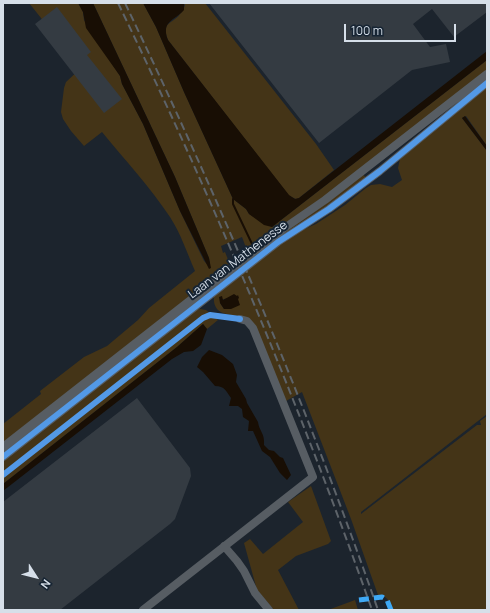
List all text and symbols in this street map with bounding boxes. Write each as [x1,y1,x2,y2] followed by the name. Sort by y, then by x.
[346,16,458,42] scale bar
[351,22,383,39] text: 100 m
[186,218,290,302] street label: Laan van Mathenesse
[16,557,56,597] north arrow
[38,577,55,592] text: N

